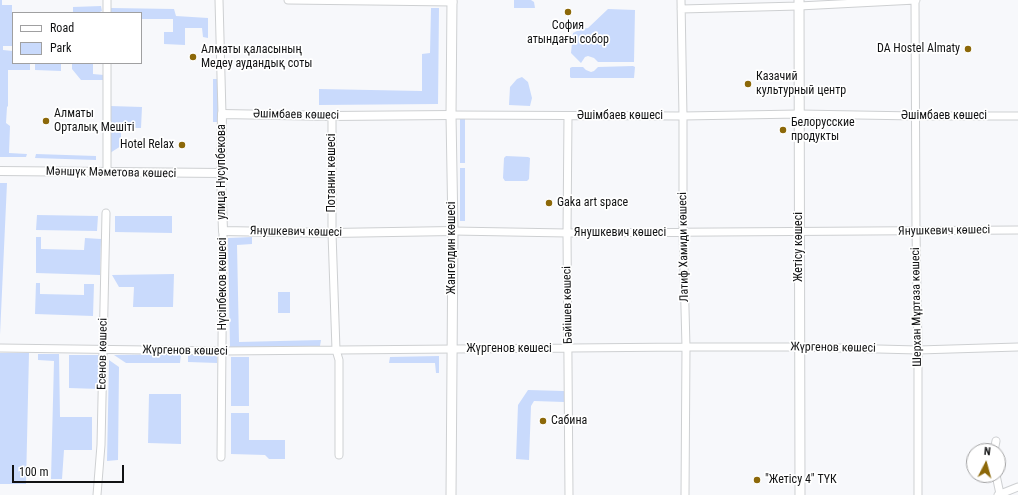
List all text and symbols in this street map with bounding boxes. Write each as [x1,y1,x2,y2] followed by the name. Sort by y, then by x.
[563,7,573,17] marker: София атындағы собор
[12,12,142,64] legend
[527,19,609,47] place label: София атындағы собор
[50,21,74,35] text: Road
[50,41,71,55] text: Park
[877,42,960,56] place label: DA Hostel Almaty
[201,43,312,71] place label: Алматы қаласының Медеу аудандық соты
[963,44,973,54] marker: DA Hostel Almaty
[188,52,198,62] marker: Алматы қаласының Медеу аудандық соты
[756,70,846,98] place label: Казачий культурный центр
[743,79,753,89] marker: Казачий культурный центр
[54,107,135,135] place label: Алматы Орталық Мешіті
[253,107,339,123] street label: Әшімбаев көшесі
[577,109,663,123] street label: Әшімбаев көшесі
[901,109,987,123] street label: Әшімбаев көшесі
[41,116,51,126] marker: Алматы Орталық Мешіті
[791,116,855,144] place label: Белорусские продукты
[215,124,229,220] street label: улица Нусупбекова
[778,125,788,135] marker: Белорусские продукты
[325,133,339,213] street label: Потанин көшесі
[120,138,174,152] place label: Hotel Relax
[177,140,187,150] marker: Hotel Relax
[46,165,176,181] street label: Мәншүк Мәметова көшесі
[676,192,692,302] street label: Латиф Хамиди көшесі
[557,196,628,210] place label: Gaka art space
[544,198,554,208] marker: Gaka art space
[445,202,459,294] street label: Жангелдин көшесі
[792,212,806,282] street label: Жетісу көшесі
[898,223,990,239] street label: Янушкевич көшесі
[250,224,342,240] street label: Янушкевич көшесі
[574,226,666,240] street label: Янушкевич көшесі
[216,237,230,331] street label: Нүсіпбеков көшесі
[909,247,925,367] street label: Шерхан Мұртаза көшесі
[560,266,576,344] street label: Бәйішев көшесі
[95,318,111,390] street label: Есенов көшесі
[790,340,876,356] street label: Жүргенов көшесі
[466,342,552,356] street label: Жүргенов көшесі
[142,343,228,359] street label: Жүргенов көшесі
[551,414,587,428] place label: Сабина
[538,416,548,426] marker: Сабина
[966,443,1006,483] north arrow
[983,445,991,458] text: N
[14,457,126,483] scale bar
[19,465,49,479] text: 100 m
[765,473,837,487] place label: "Жетісу 4" ТҮК
[752,475,762,485] marker: "Жетісу 4" ТҮК

